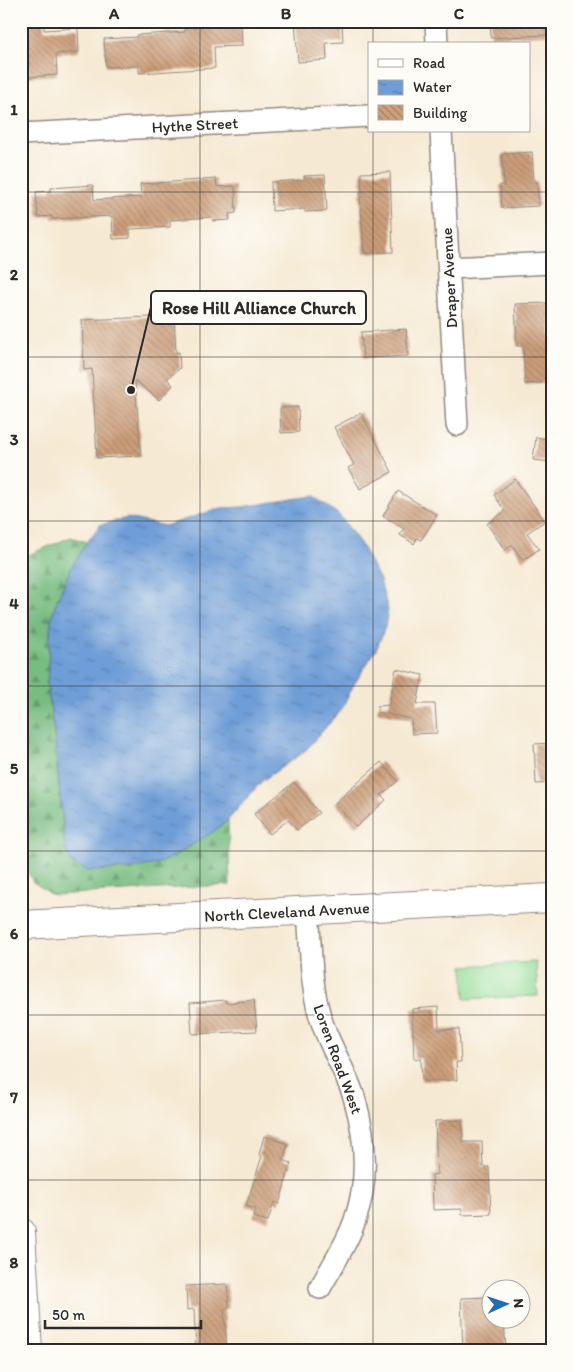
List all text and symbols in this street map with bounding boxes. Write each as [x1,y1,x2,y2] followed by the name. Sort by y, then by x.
[108,4,120,23] text: A
[281,4,292,23] text: B
[454,4,465,23] text: C
[368,42,530,132] legend
[413,54,446,72] text: Road
[413,78,452,96] text: Water
[10,100,18,119] text: 1
[413,104,467,122] text: Building
[151,113,239,137] street label: Hythe Street
[437,227,461,329] street label: Draper Avenue
[10,265,19,284] text: 2
[151,291,366,324] callout: Rose Hill Alliance Church
[162,297,357,319] text: Rose Hill Alliance Church
[10,430,19,449] text: 3
[9,594,19,613] text: 4
[10,759,19,778] text: 5
[204,898,371,926] street label: North Cleveland Avenue
[10,924,19,943] text: 6
[309,1002,367,1116] street label: Loren Road West
[9,1088,18,1107] text: 7
[10,1253,19,1272] text: 8
[480,1280,530,1330] north arrow
[45,1297,201,1329] scale bar
[510,1298,527,1309] text: N
[52,1306,85,1324] text: 50 m

